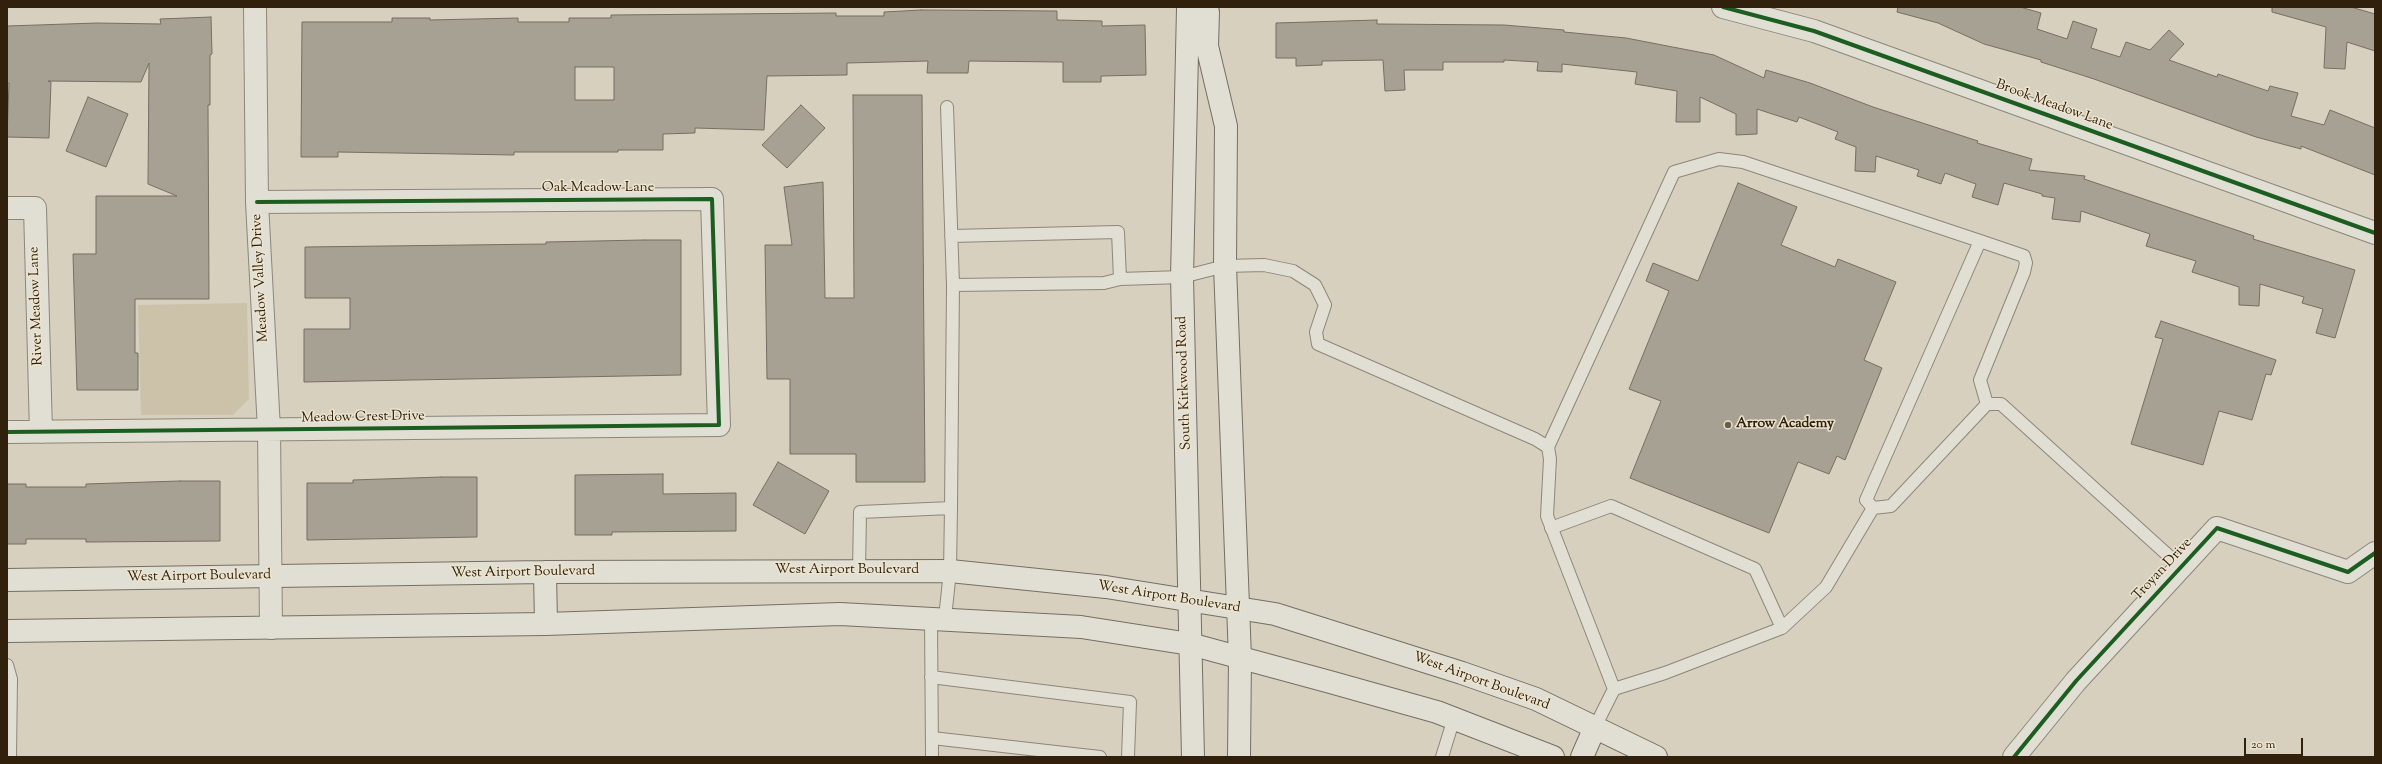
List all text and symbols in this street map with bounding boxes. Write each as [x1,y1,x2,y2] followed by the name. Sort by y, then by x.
[1993,77,2115,135] street label: Brook Meadow Lane
[542,181,654,197] street label: Oak Meadow Lane
[249,213,273,343] street label: Meadow Valley Drive
[27,246,47,366] street label: River Meadow Lane
[1174,316,1196,450] street label: South Kirkwood Road
[301,409,425,427] street label: Meadow Crest Drive
[1736,417,1834,433] place label: Arrow Academy
[1723,420,1733,430] marker: Arrow Academy
[2130,535,2196,605] street label: Troyan Drive
[451,563,595,583] street label: West Airport Boulevard
[775,563,919,579] street label: West Airport Boulevard
[127,567,271,587] street label: West Airport Boulevard
[1096,578,1242,618] street label: West Airport Boulevard
[1410,649,1552,715] street label: West Airport Boulevard
[2246,730,2305,756] scale bar
[2251,736,2275,754] text: 20 m

